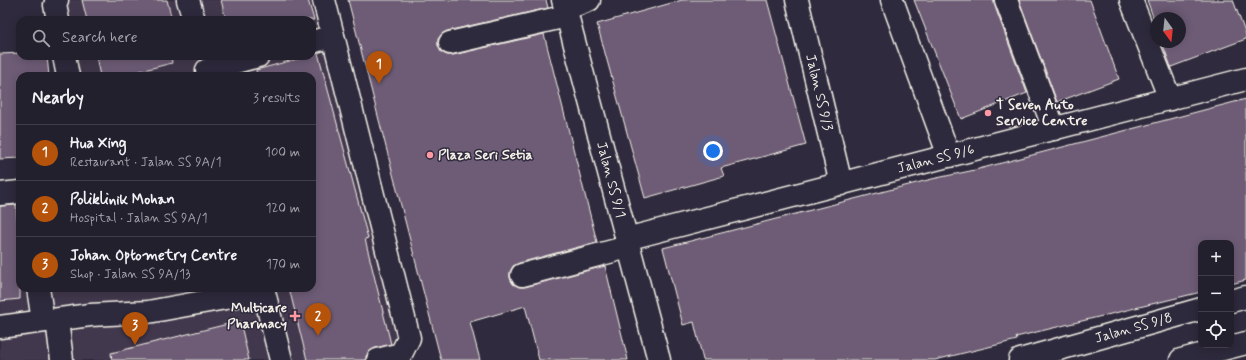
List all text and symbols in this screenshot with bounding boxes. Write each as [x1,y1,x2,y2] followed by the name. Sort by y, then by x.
[1150,12,1186,48] north arrow
[16,16,316,60] search box
[30,27,52,49] icon: search
[62,28,138,48] text: Search here
[366,51,392,84] pin: 1
[801,52,837,133] street label: Jalan SS 9/3
[32,87,84,109] text: Nearby
[253,90,300,107] text: 3 results
[996,96,1088,130] place label: T Seven Auto Service Centre
[983,108,993,118] marker: T Seven Auto Service Centre
[70,134,127,154] text: Hua Xing
[592,140,630,220] street label: Jalan SS 9/1
[895,140,976,178] street label: Jalan SS 9/6
[703,141,723,161] your location
[42,144,48,161] text: 1
[265,144,300,161] text: 100 m
[438,146,533,164] place label: Plaza Seri Setia
[425,150,435,160] marker: Plaza Seri Setia
[70,154,222,171] text: Restaurant · Jalan SS 9A/1
[70,190,175,210] text: Poliklinik Mohan
[42,200,48,217] text: 2
[266,200,300,217] text: 120 m
[70,210,207,227] text: Hospital · Jalan SS 9A/1
[1198,240,1234,348] map controls
[1198,240,1234,276] button: +
[70,246,237,266] text: Johan Optometry Centre
[42,256,48,273] text: 3
[266,256,300,273] text: 170 m
[70,266,190,283] text: Shop · Jalan SS 9A/13
[1198,276,1234,312] button: −
[227,299,288,333] place label: Multicare Pharmacy
[305,303,331,336] pin: 2
[1093,309,1174,347] street label: Jalan SS 9/8
[290,311,300,321] marker: Multicare Pharmacy
[122,312,148,345] pin: 3
[1198,312,1234,348] button: locate

